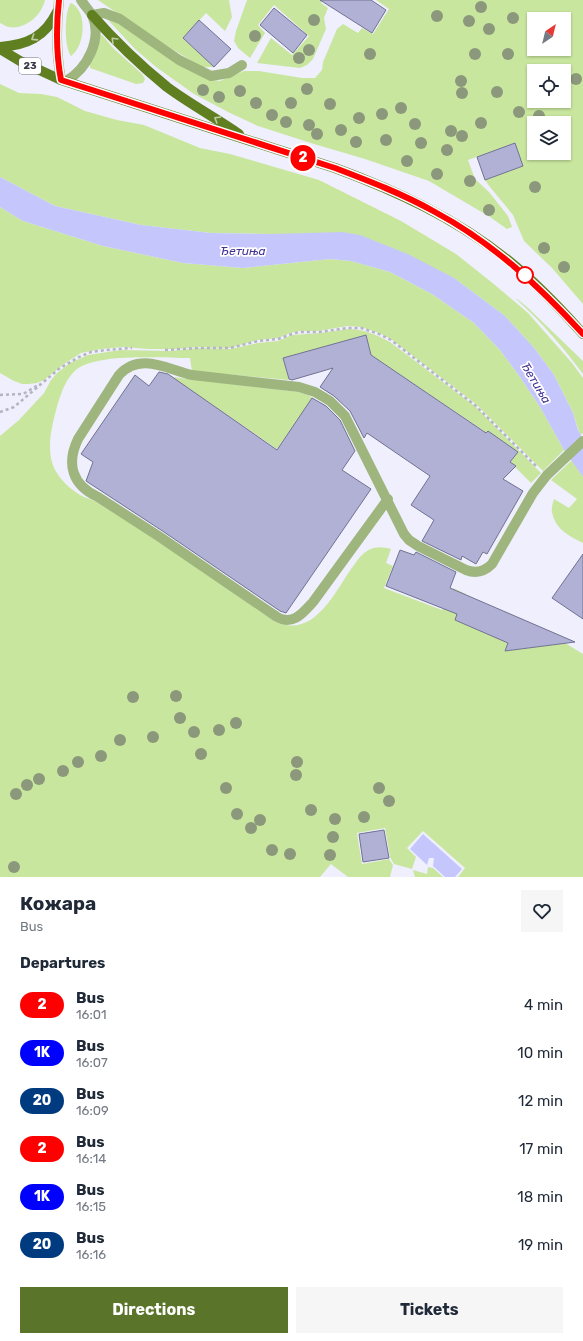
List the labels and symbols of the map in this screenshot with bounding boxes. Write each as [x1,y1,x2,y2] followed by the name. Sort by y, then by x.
[527,12,571,56] north arrow
[31,33,38,40] one-way arrow
[111,37,119,45] one-way arrow
[19,58,41,74] road number: 23
[214,116,221,124] one-way arrow
[290,145,316,171] line badge: 2
[220,244,266,258] water label: Ђетиња
[516,266,534,284] unlabelled marker
[518,360,554,406] water label: Ђетиња

